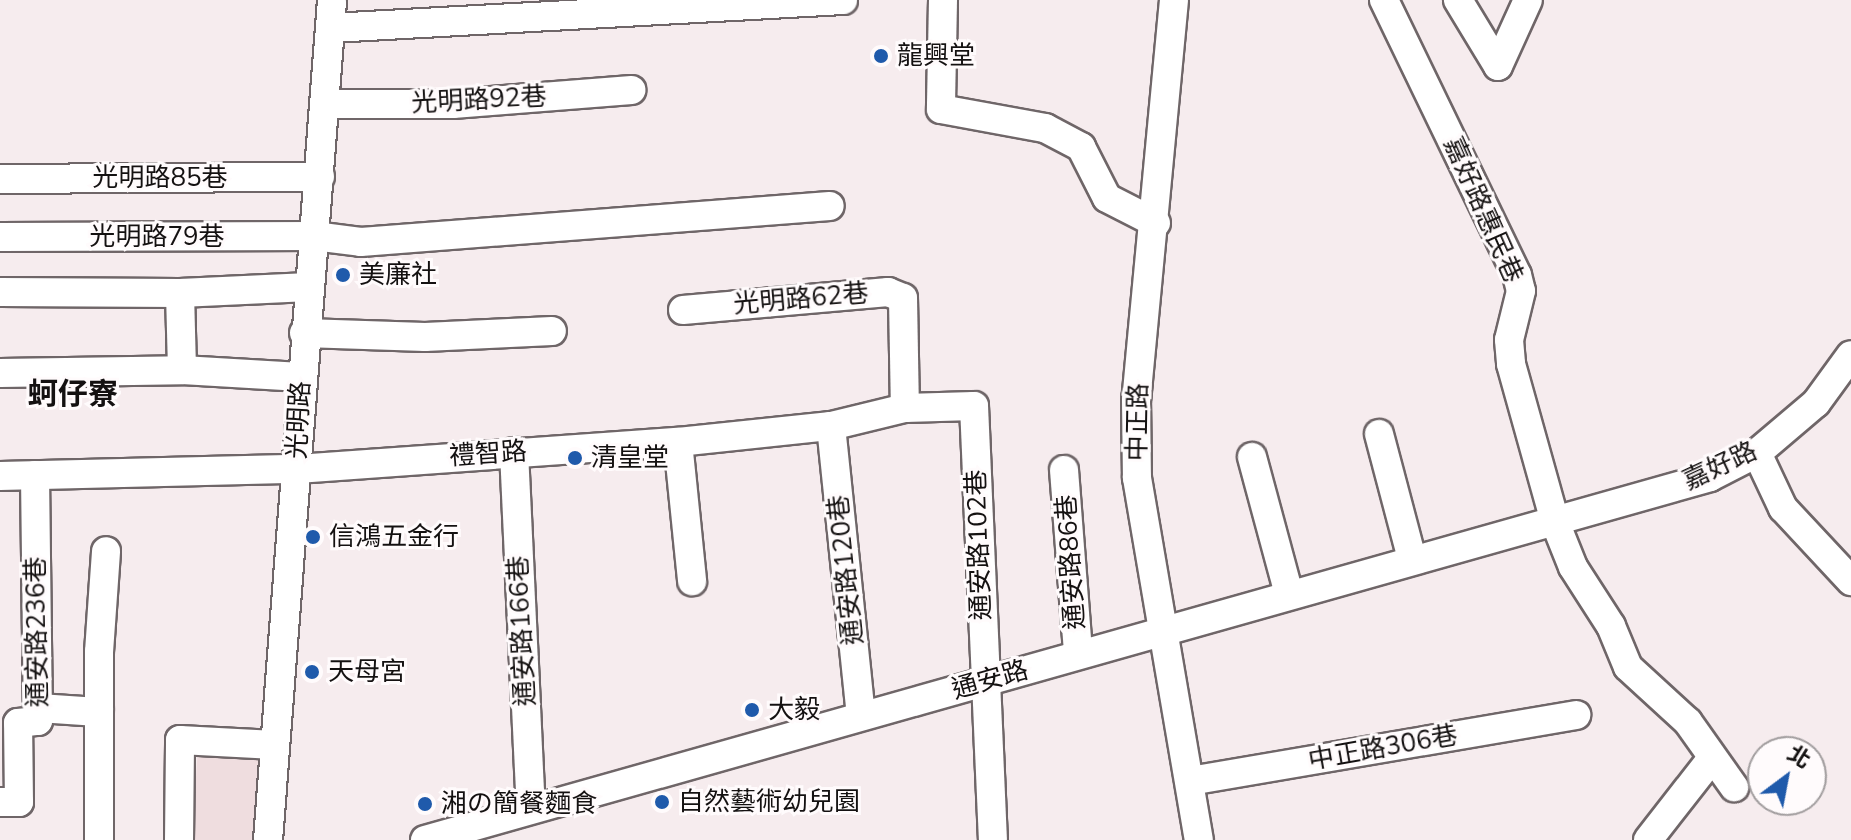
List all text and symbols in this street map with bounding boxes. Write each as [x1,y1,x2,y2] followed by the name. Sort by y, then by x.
[897,40,975,72] place label: 龍興堂
[872,47,890,65] marker: 龍興堂
[411,81,547,119] street label: 光明路92巷
[1437,132,1529,288] street label: 嘉好路惠民巷
[92,162,228,194] street label: 光明路85巷
[89,221,225,253] street label: 光明路79巷
[359,259,437,291] place label: 美廉社
[334,266,352,284] marker: 美廉社
[732,278,870,320] street label: 光明路62巷
[28,377,118,413] district label: 蚵仔寮
[281,380,317,460] street label: 光明路
[1122,383,1154,461] street label: 中正路
[1678,435,1762,497] street label: 嘉好路
[448,436,528,472] street label: 禮智路
[591,442,669,474] place label: 清皇堂
[566,449,584,467] marker: 清皇堂
[961,469,997,621] street label: 通安路102巷
[823,493,869,647] street label: 通安路120巷
[1051,493,1091,631] street label: 通安路86巷
[329,521,459,553] place label: 信鴻五金行
[304,528,322,546] marker: 信鴻五金行
[502,555,542,707] street label: 通安路166巷
[20,556,54,708] street label: 通安路236巷
[948,654,1032,706] street label: 通安路
[328,656,406,688] place label: 天母宮
[303,663,321,681] marker: 天母宮
[768,694,820,726] place label: 大毅
[743,701,761,719] marker: 大毅
[1306,720,1460,776] street label: 中正路306巷
[1747,736,1827,816] north arrow
[1781,739,1816,776] text: 北
[678,786,860,818] place label: 自然藝術幼兒園
[441,788,597,820] place label: 湘の簡餐麵食
[653,793,671,811] marker: 自然藝術幼兒園
[416,795,434,813] marker: 湘の簡餐麵食

